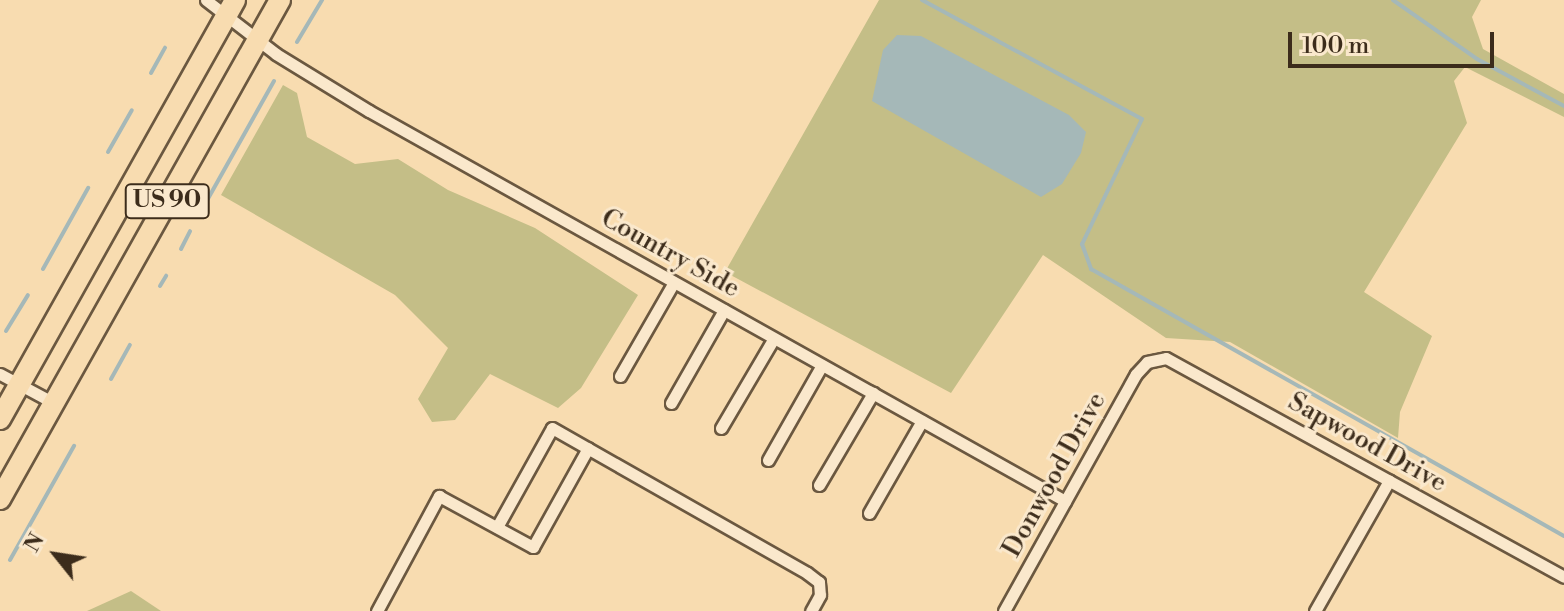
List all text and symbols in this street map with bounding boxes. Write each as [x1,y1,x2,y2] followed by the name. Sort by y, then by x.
[1292,16,1498,66] scale bar
[1302,31,1369,61] text: 100 m
[123,181,211,221] road number: US 90
[595,203,745,305] street label: Country Side
[997,387,1113,563] street label: Donwood Drive
[1282,387,1452,499] street label: Sapwood Drive
[16,515,96,595] north arrow
[19,528,51,557] text: N

